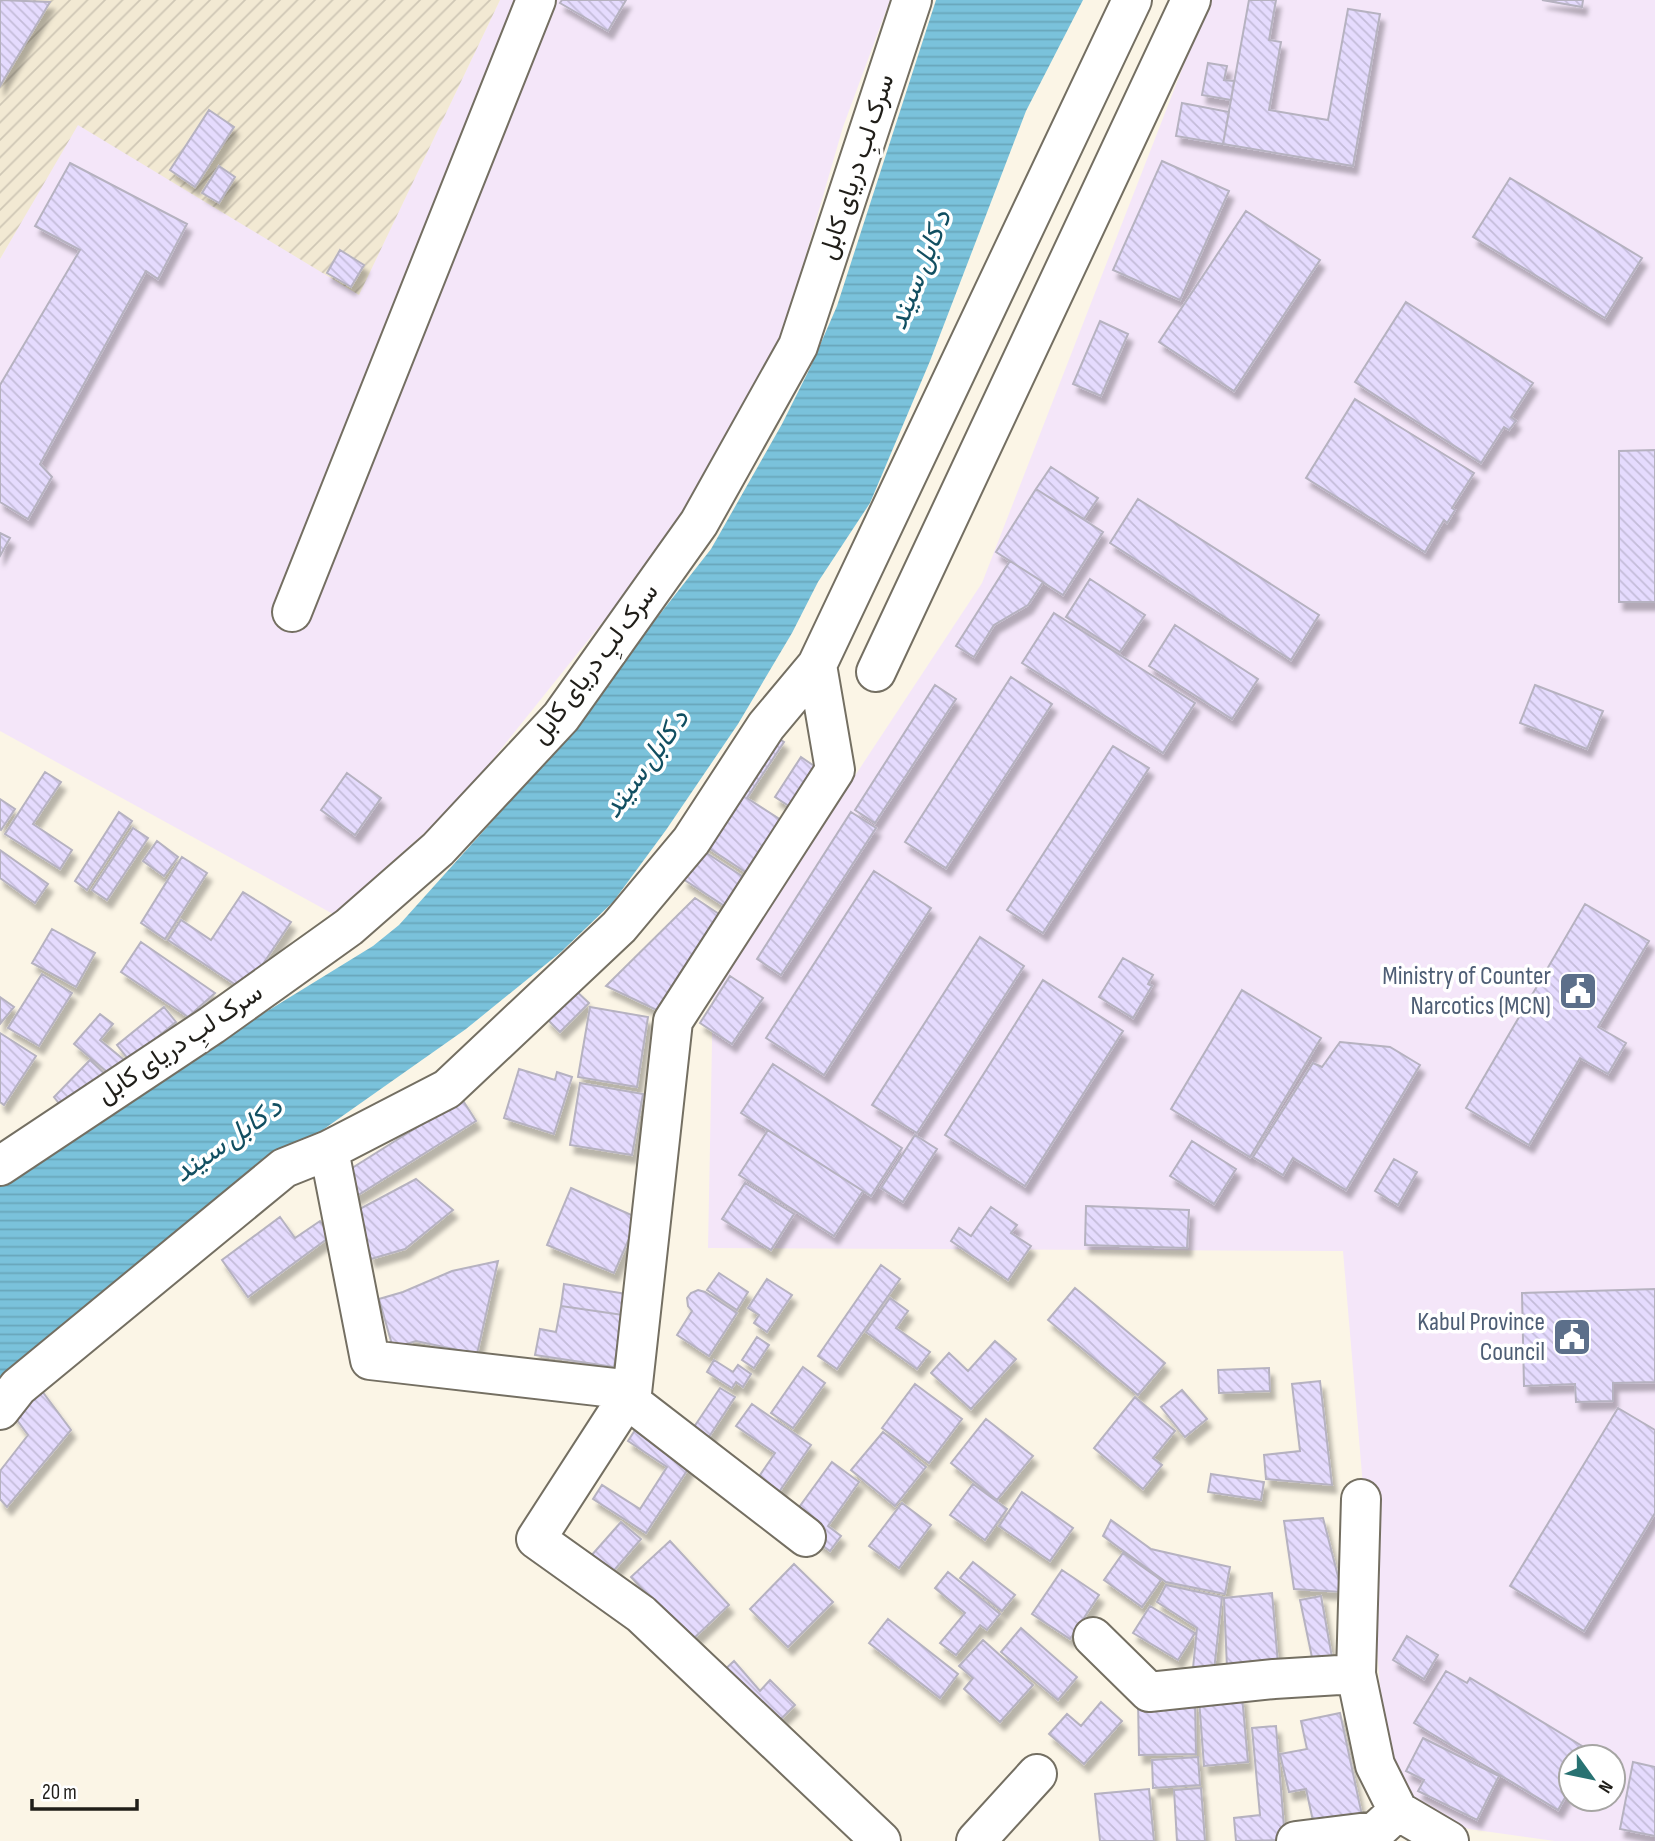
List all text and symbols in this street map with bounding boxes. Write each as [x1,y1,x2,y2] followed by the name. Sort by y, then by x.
[812,70,905,265] street label: سرک لبِ دریای کابل
[881,205,959,334] water label: د کابل سيند
[525,578,668,752] street label: سرک لبِ دریای کابل
[596,703,697,825] water label: د کابل سيند
[1382,961,1552,1022] place label: Ministry of Counter Narcotics (MCN)
[1557,970,1599,1012] public building icon: Ministry of Counter Narcotics (MCN)
[91,977,270,1113] street label: سرک لبِ دریای کابل
[167,1090,289,1190] water label: د کابل سيند
[1417,1307,1545,1368] place label: Kabul Province Council
[1551,1316,1593,1358] public building icon: Kabul Province Council
[1557,1743,1627,1813] north arrow
[32,1768,136,1812] scale bar
[1593,1776,1617,1797] text: N
[42,1780,77,1805] text: 20 m

